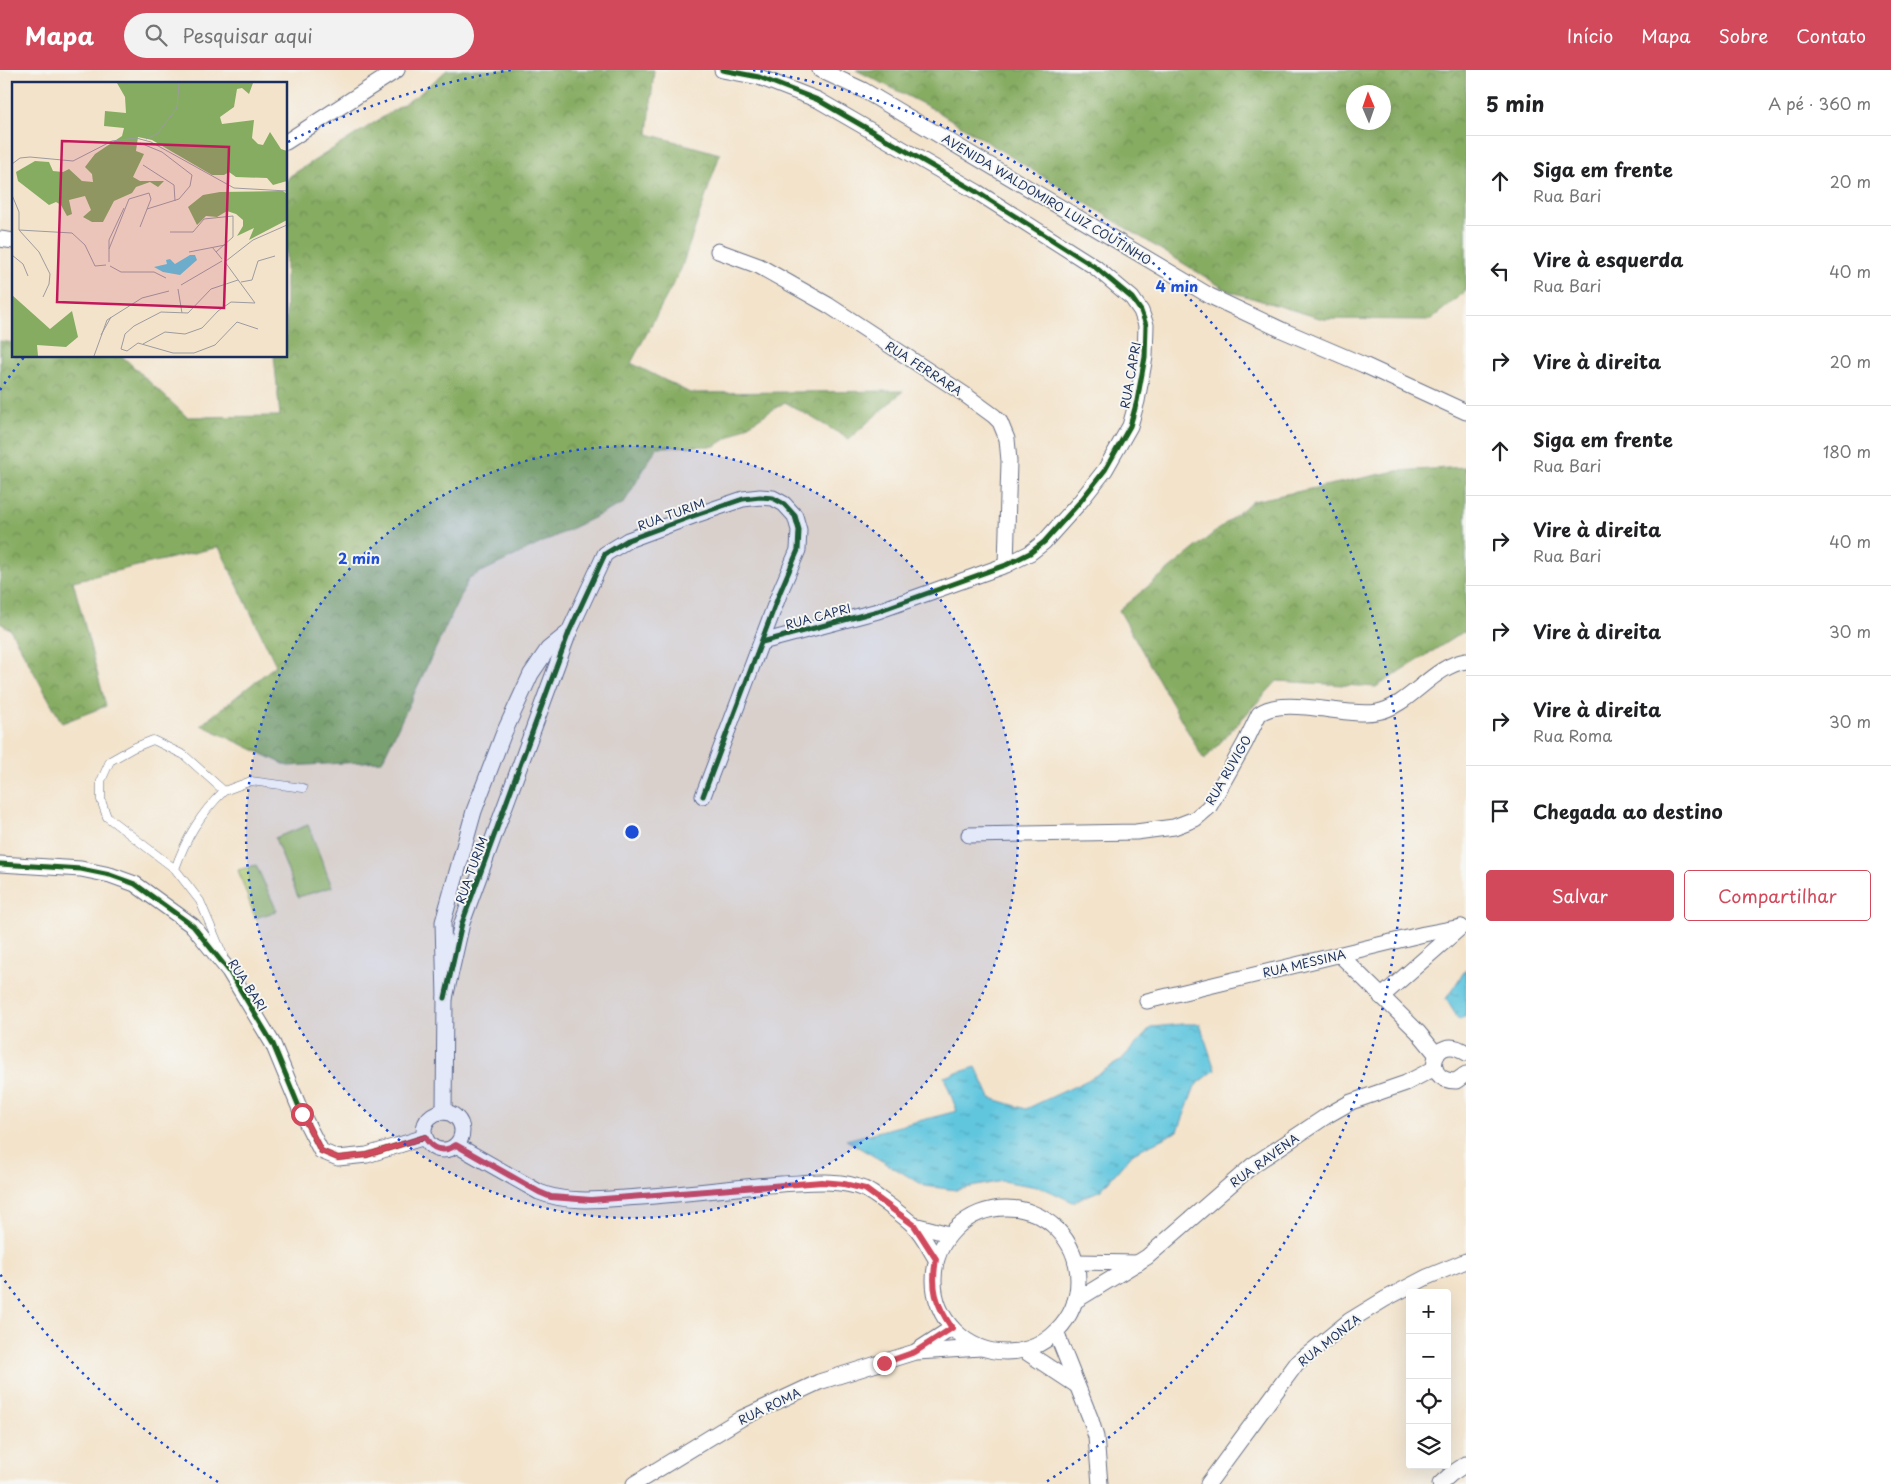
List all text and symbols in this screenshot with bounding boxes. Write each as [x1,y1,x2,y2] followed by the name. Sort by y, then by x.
[124,13,474,58] search box
[25,17,94,53] text: Mapa
[142,21,170,49] icon: search
[182,21,313,49] text: Pesquisar aqui
[1567,22,1613,49] text: Início
[1641,22,1691,49] text: Mapa
[1719,22,1768,49] text: Sobre
[1796,22,1866,49] text: Contato
[12,82,288,358] inset map
[1346,85,1391,130] north arrow
[1486,87,1544,119] text: 5 min
[1768,91,1871,115] text: A pé · 360 m
[939,129,1155,269] street label: AVENIDA WALDOMIRO LUIZ COUTINHO
[1533,155,1673,183] text: Siga em frente
[1486,167,1514,195] icon: ahead
[1830,169,1871,193] text: 20 m
[1533,183,1601,207] text: Rua Bari
[1533,245,1684,273] text: Vire à esquerda
[1486,257,1514,285] icon: left
[1829,259,1871,283] text: 40 m
[1533,273,1601,297] text: Rua Bari
[1156,274,1198,297] text: 4 min
[882,336,966,400] street label: RUA FERRARA
[1115,340,1145,410] street label: RUA CAPRI
[1486,347,1514,375] icon: right
[1533,347,1661,375] text: Vire à direita
[1830,349,1871,373] text: 20 m
[1533,425,1673,453] text: Siga em frente
[1486,437,1514,465] icon: ahead
[1823,439,1871,463] text: 180 m
[1533,453,1601,477] text: Rua Bari
[635,493,707,535] street label: RUA TURIM
[1533,515,1661,543] text: Vire à direita
[1486,527,1514,555] icon: right
[1829,529,1871,553] text: 40 m
[1533,543,1601,567] text: Rua Bari
[338,546,380,569] text: 2 min
[783,599,853,633] street label: RUA CAPRI
[1486,617,1514,645] icon: right
[1533,617,1661,645] text: Vire à direita
[1829,619,1871,643] text: 30 m
[1533,695,1661,723] text: Vire à direita
[1486,707,1514,735] icon: right
[1829,709,1871,733] text: 30 m
[1533,723,1612,747] text: Rua Roma
[1201,732,1255,808] street label: RUA RUVIGO
[1486,797,1514,825] icon: arrive
[1533,797,1723,825] text: Chegada ao destino
[623,823,641,841] centre of rings
[450,834,492,906] street label: RUA TURIM
[1486,870,1674,921] button: Salvar
[1684,870,1871,921] button: Compartilhar
[1261,945,1347,981] street label: RUA MESSINA
[224,955,272,1015] street label: RUA BARI
[291,1103,314,1126] route start
[1226,1129,1302,1191] street label: RUA RAVENA
[1406,1289,1451,1469] map controls
[1406,1289,1451,1334] button: +
[1294,1310,1364,1370] street label: RUA MONZA
[1406,1334,1451,1379] button: −
[873,1352,896,1375] route end
[1406,1379,1451,1424] button: locate
[735,1383,803,1429] street label: RUA ROMA
[1406,1424,1451,1469] button: layers

